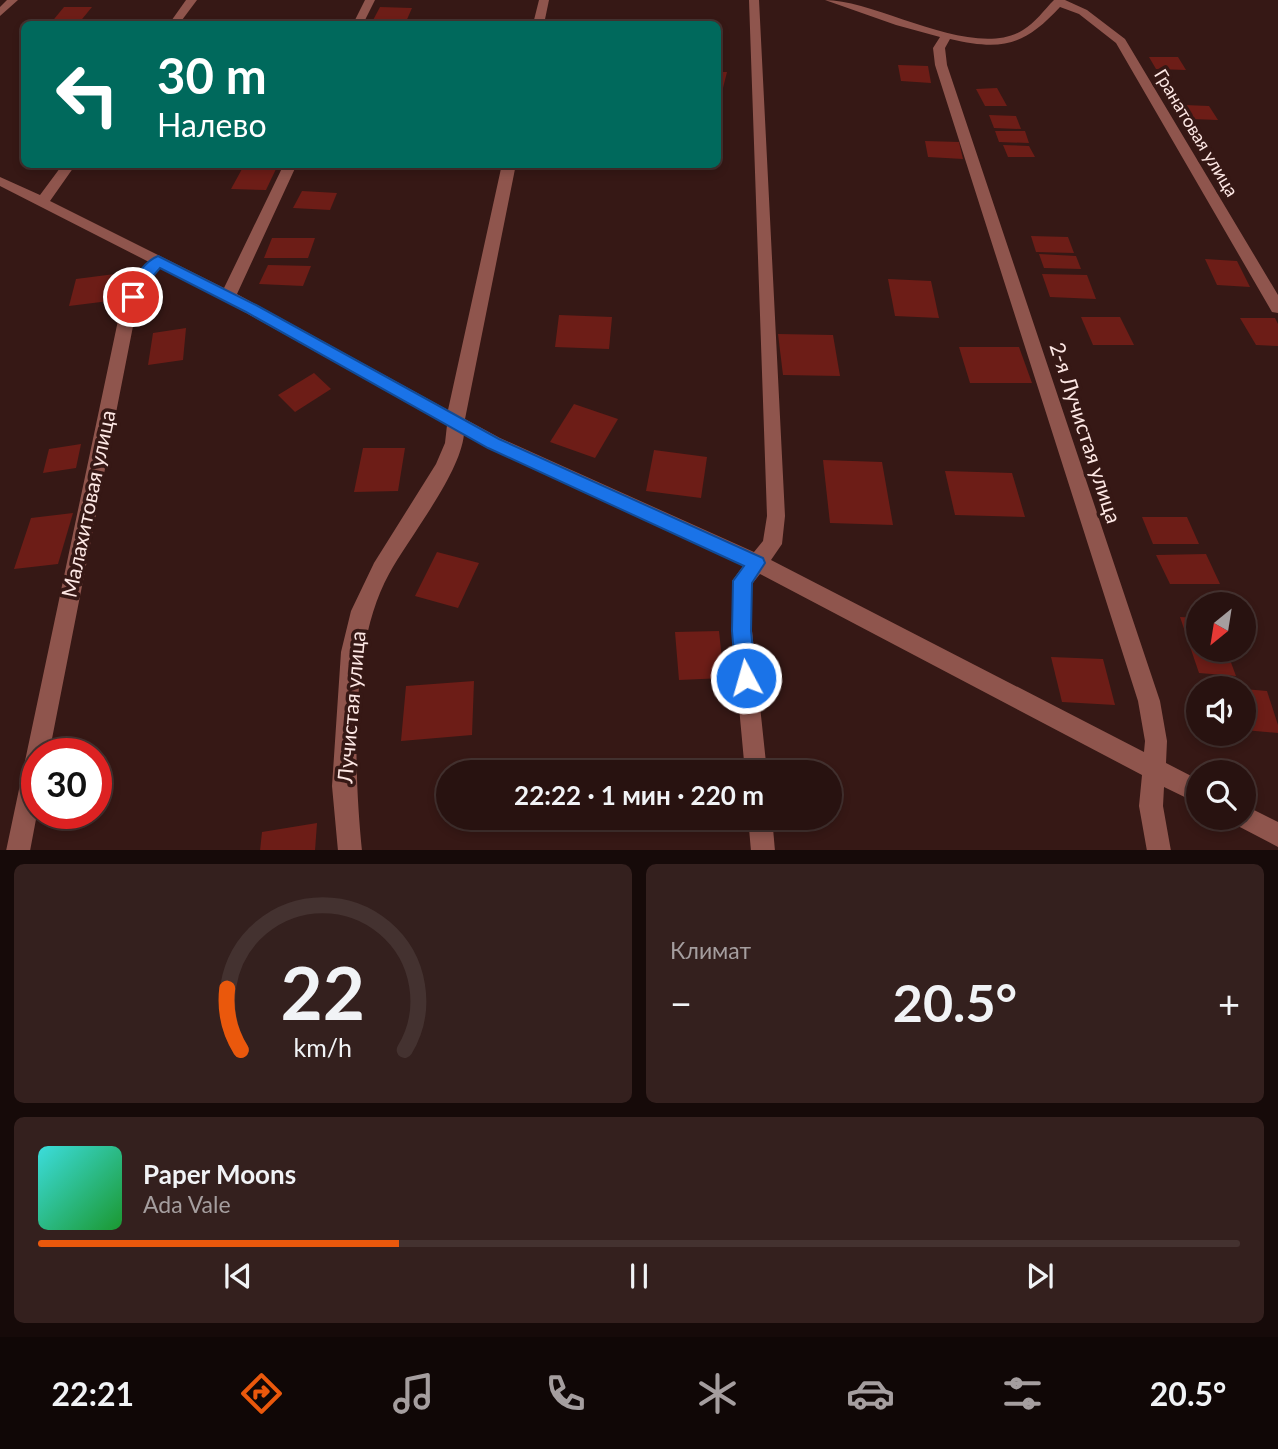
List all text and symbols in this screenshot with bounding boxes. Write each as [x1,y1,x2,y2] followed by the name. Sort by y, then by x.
[157,46,267,104] text: 30 m
[42,49,133,140] icon: left
[1150,65,1244,200] street label: Гранатовая улица
[157,105,267,144] text: Налево
[103,267,163,327] pin
[114,278,152,316] icon: arrive
[1045,339,1127,526] street label: 2-я Лучистая улица
[55,408,120,600] street label: Малахитовая улица
[1186,592,1256,662] north arrow
[1186,592,1256,830] map controls
[331,630,370,785] street label: Лучистая улица
[709,641,783,715] position arrow
[1186,676,1256,746] button: sound
[21,738,112,829] speed limit sign: 30
[1186,760,1256,830] button: search
[514,779,764,811] text: 22:22 · 1 мин · 220 m
[670,936,751,964] text: Климат
[281,948,365,1036] text: 22
[893,971,1017,1033] text: 20.5°
[670,980,692,1026] text: −
[1218,980,1240,1026] text: +
[294,1031,352,1061] text: km/h
[143,1158,296,1190] text: Paper Moons
[143,1190,231,1218] text: Ada Vale
[219,1257,257,1295] icon: previous
[620,1257,658,1295] icon: pause
[1021,1257,1059,1295] icon: next
[237,1369,286,1418] icon: directions
[389,1369,438,1418] icon: music
[541,1369,590,1418] icon: phone
[693,1369,742,1418] icon: climate
[846,1369,895,1418] icon: car
[998,1369,1047,1418] icon: filters
[52,1374,134,1413] text: 22:21
[1150,1374,1226,1413] text: 20.5°

